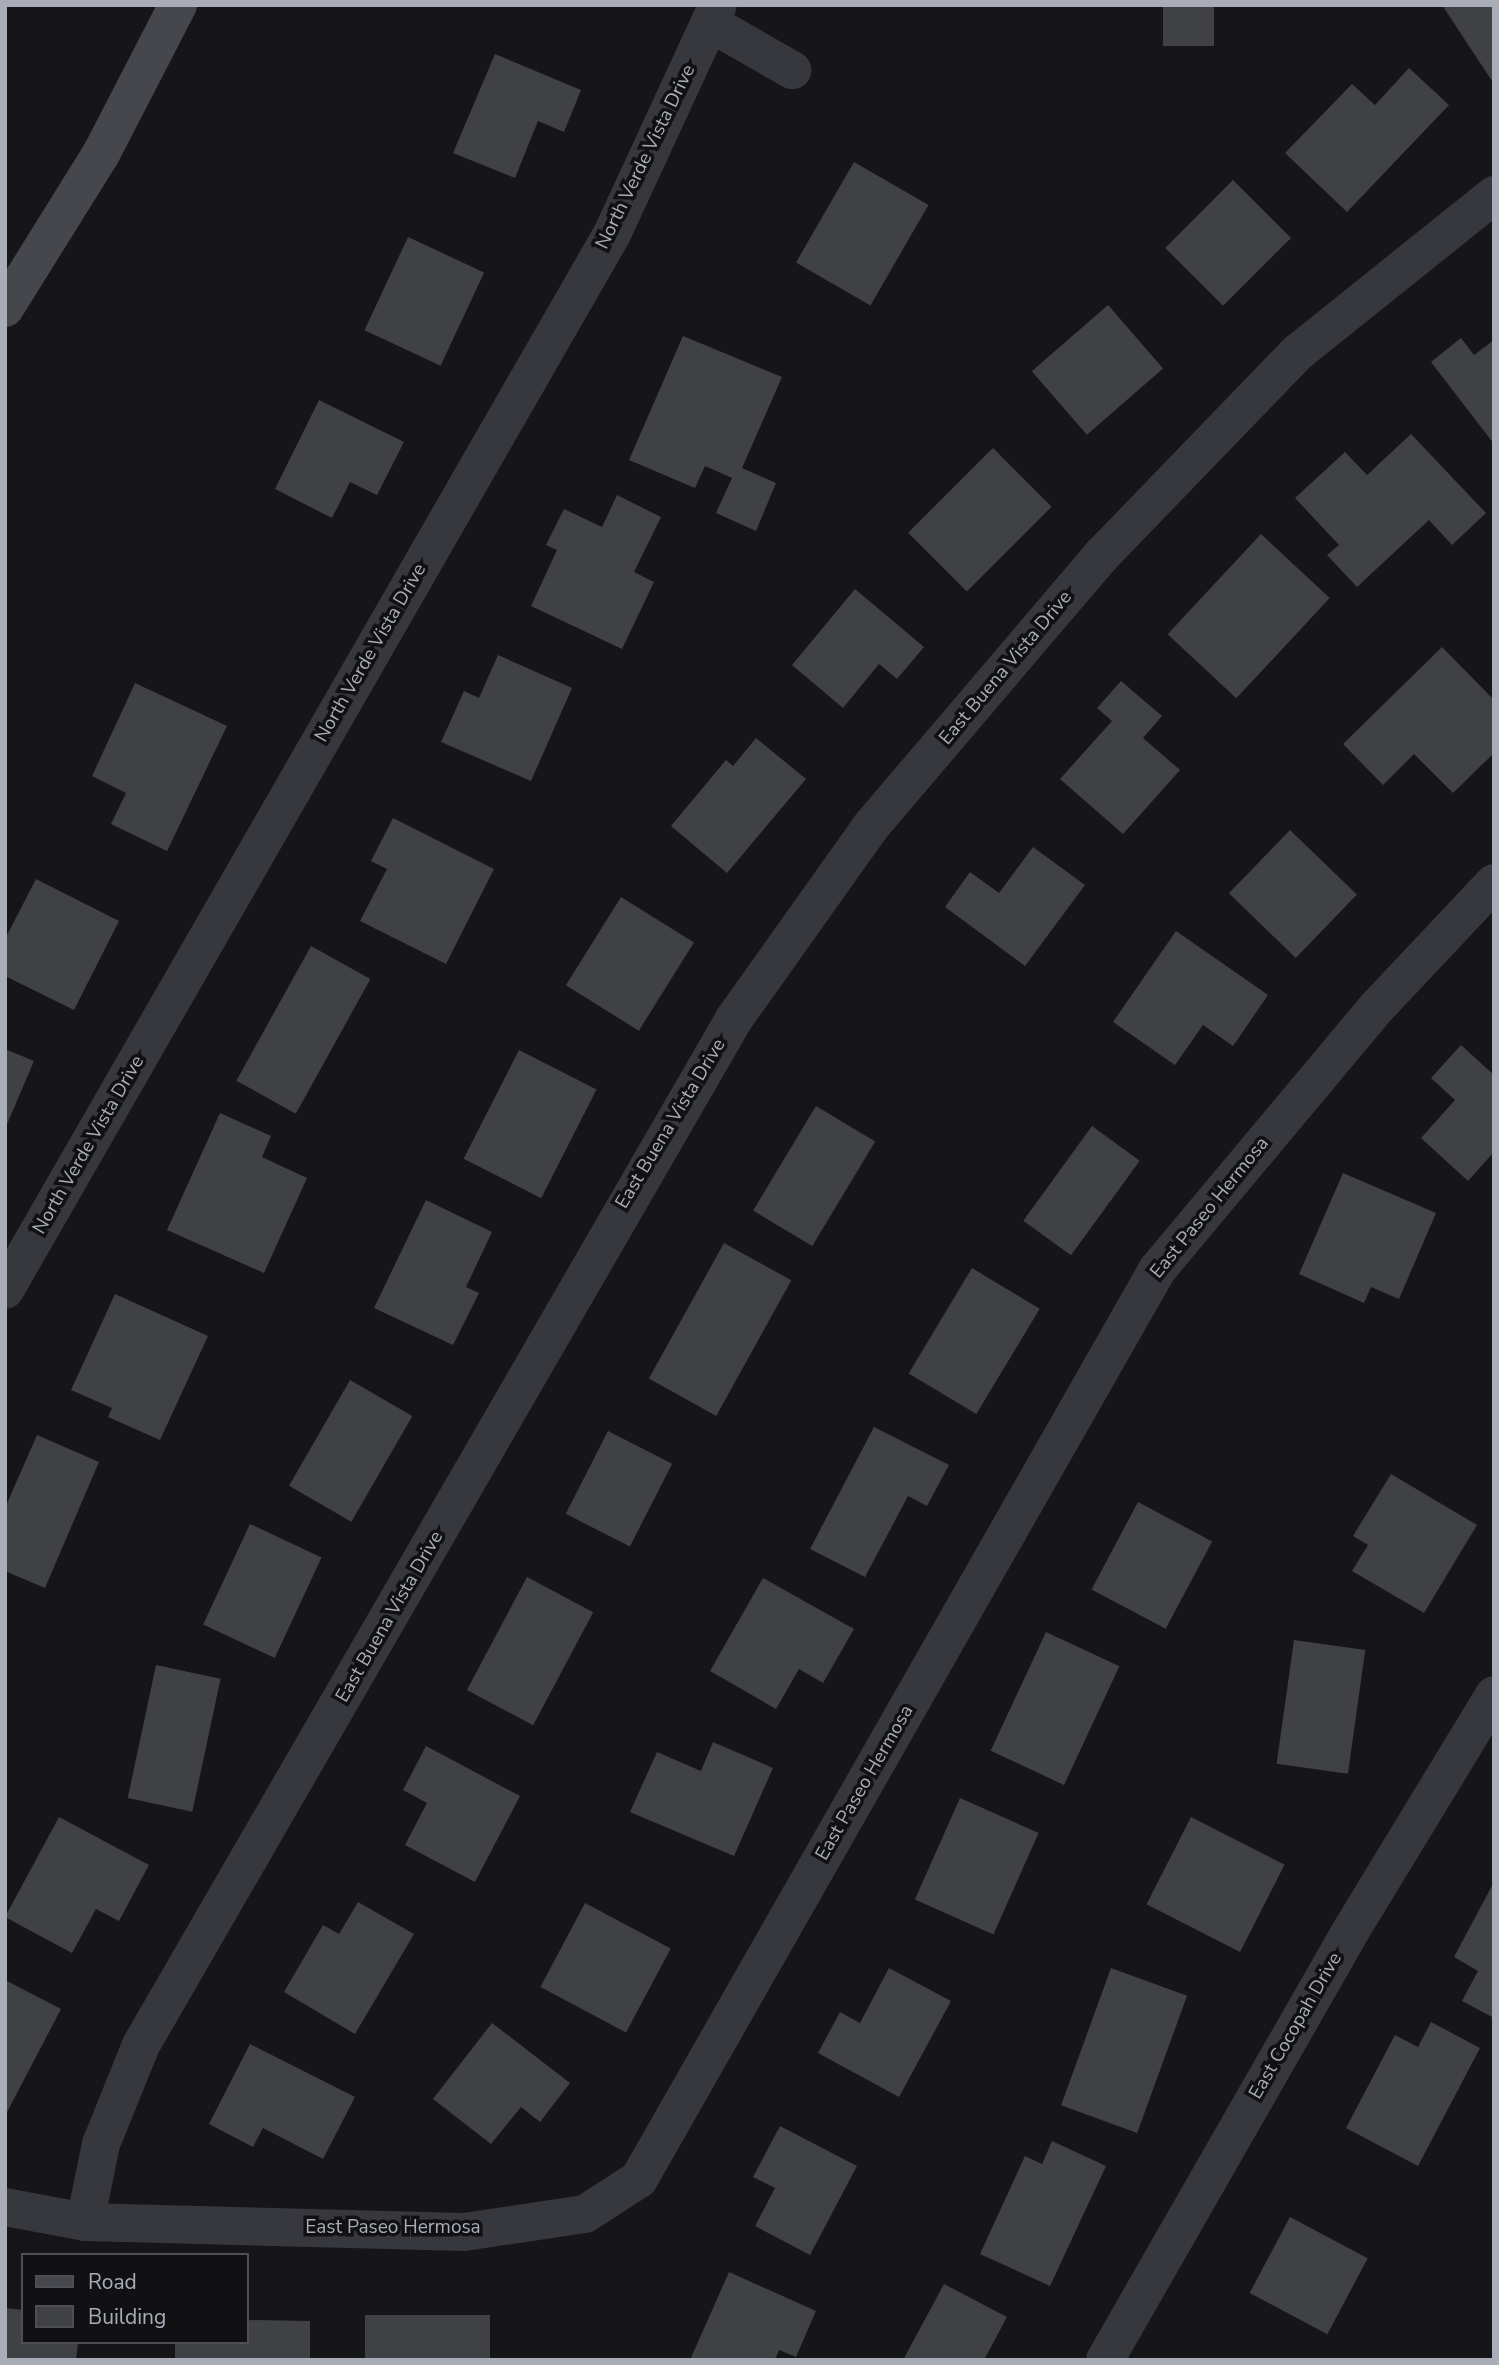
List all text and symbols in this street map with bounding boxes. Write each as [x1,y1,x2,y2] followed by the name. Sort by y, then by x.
[591,61,701,253] street label: North Verde Vista Drive
[311,560,431,746] street label: North Verde Vista Drive
[935,586,1077,750] street label: East Buena Vista Drive
[611,1035,731,1213] street label: East Buena Vista Drive
[29,1052,149,1238] street label: North Verde Vista Drive
[1146,1133,1274,1283] street label: East Paseo Hermosa
[332,1527,448,1707] street label: East Buena Vista Drive
[811,1701,919,1865] street label: East Paseo Hermosa
[1245,1949,1347,2103] street label: East Cocopah Drive
[305,2217,481,2239] street label: East Paseo Hermosa
[21,2253,248,2344] legend
[88,2268,137,2296] text: Road
[88,2303,166,2331] text: Building

